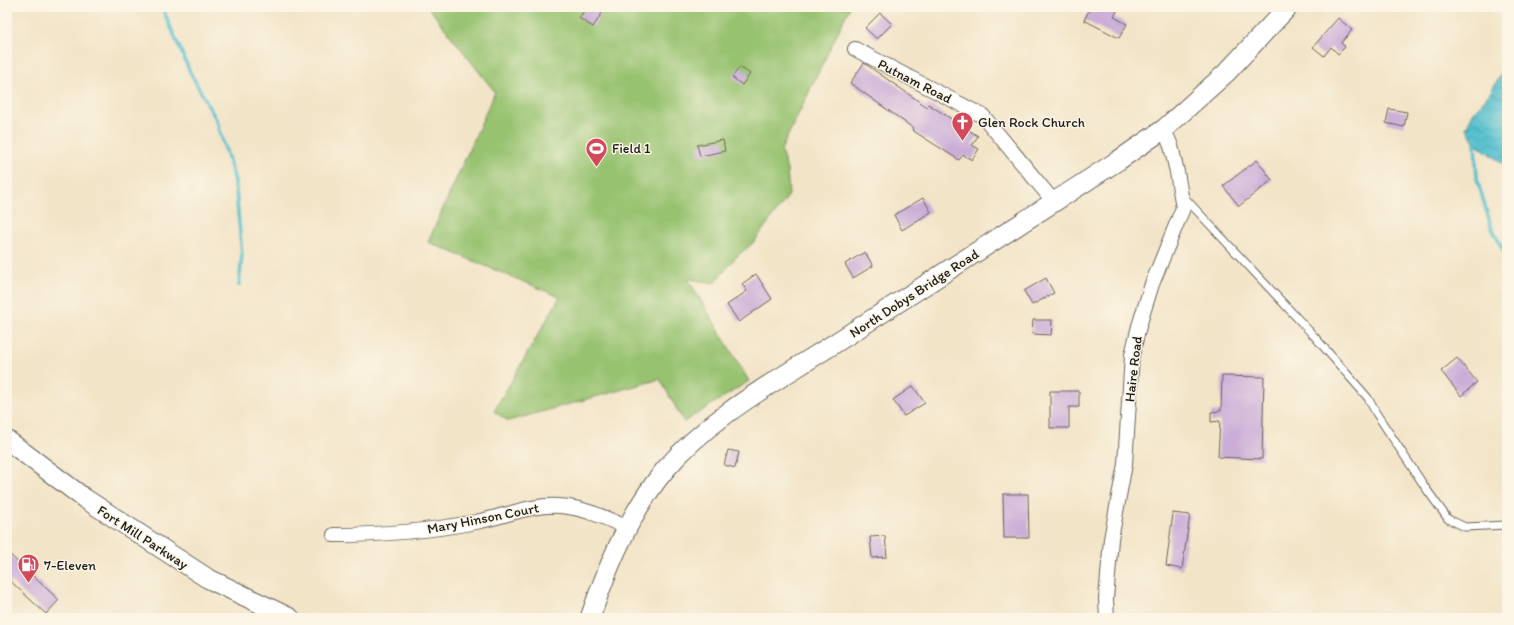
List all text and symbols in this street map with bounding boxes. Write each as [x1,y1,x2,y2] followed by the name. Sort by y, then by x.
[875,56,955,107] street label: Putnam Road
[949,109,975,142] church icon: Glen Rock Church
[978,114,1085,131] place label: Glen Rock Church
[584,135,610,168] sports icon: Field 1
[612,140,651,157] place label: Field 1
[846,245,982,342] street label: North Dobys Bridge Road
[1121,335,1146,403] street label: Haire Road
[426,499,540,538] street label: Mary Hinson Court
[94,502,192,573] street label: Fort Mill Parkway
[16,552,42,585] fuel station icon: 7-Eleven
[44,557,96,574] place label: 7-Eleven

